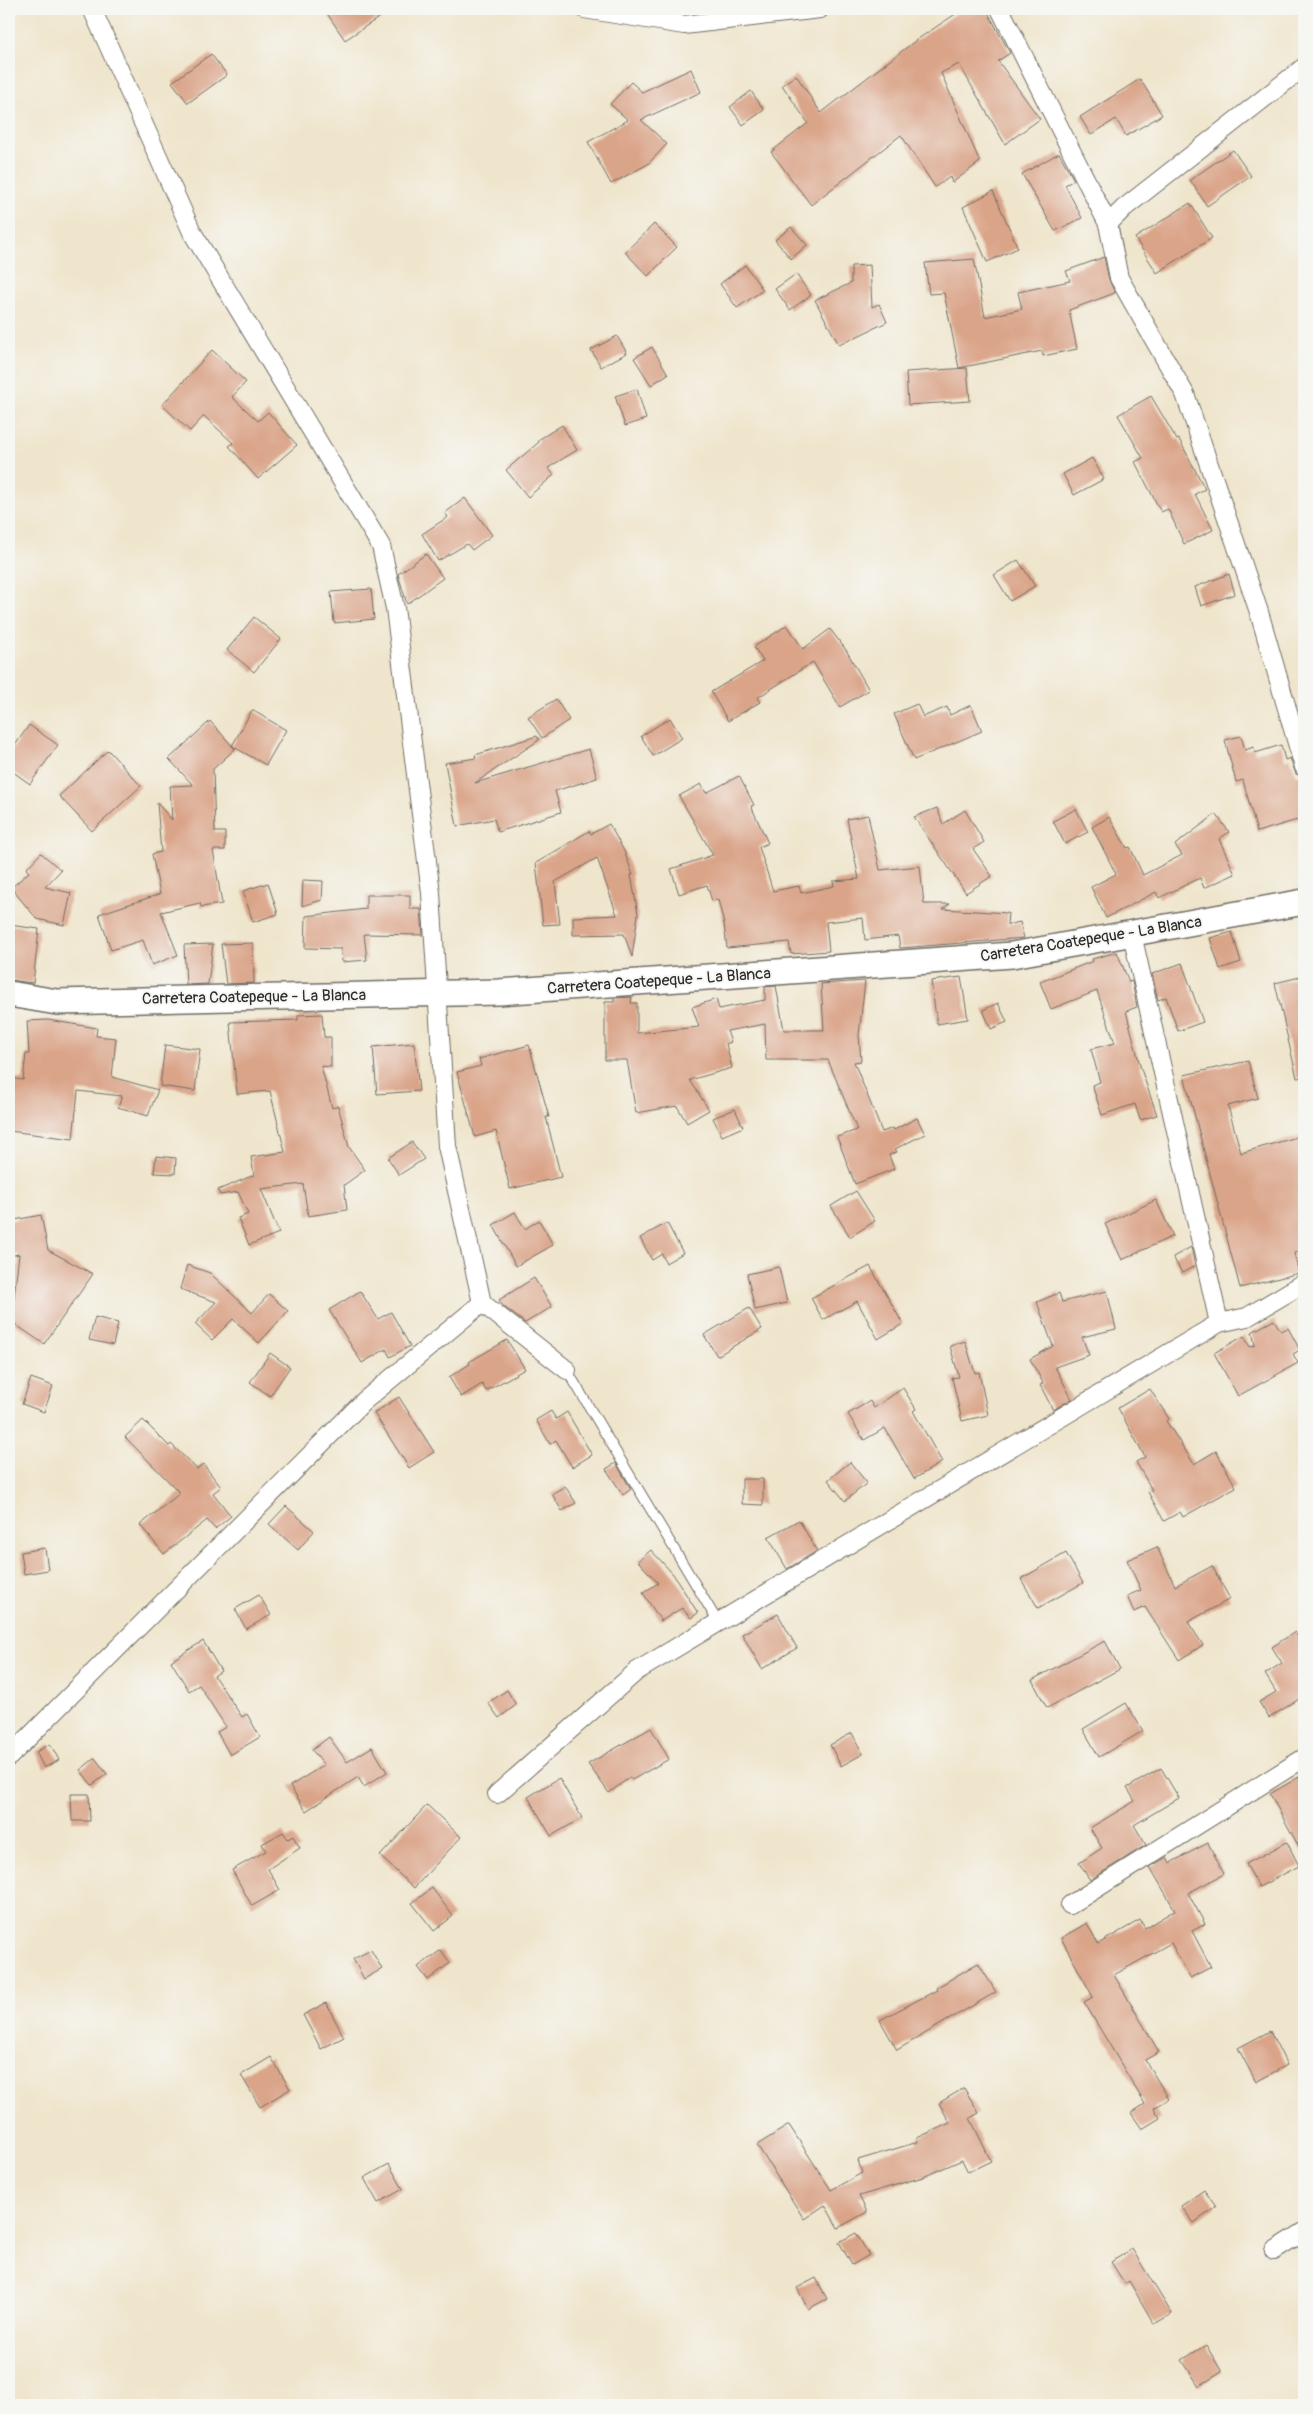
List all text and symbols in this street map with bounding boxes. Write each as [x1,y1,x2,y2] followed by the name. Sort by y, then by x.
[979,912,1203,966] street label: Carretera Coatepeque - La Blanca
[547,963,771,999] street label: Carretera Coatepeque - La Blanca
[142,985,366,1009] street label: Carretera Coatepeque - La Blanca

